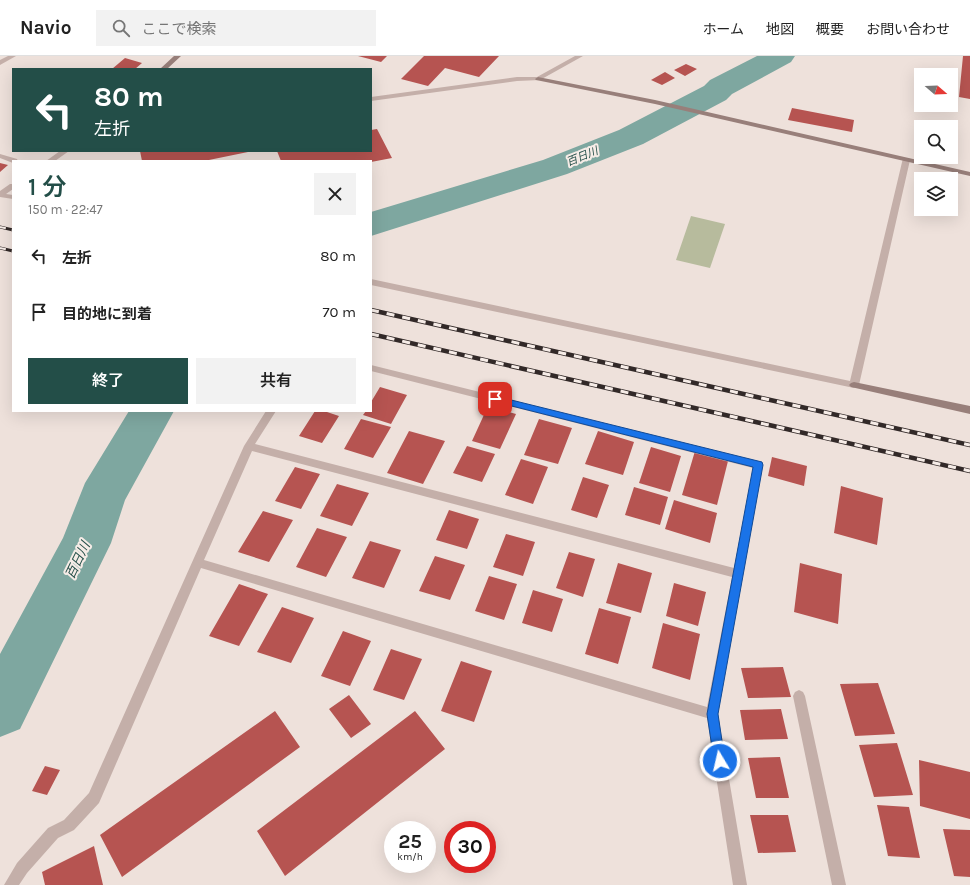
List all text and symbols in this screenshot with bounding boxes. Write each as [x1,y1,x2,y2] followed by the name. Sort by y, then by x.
[96,10,376,46] search box
[20,17,72,39] text: Navio
[110,17,132,39] icon: search
[142,20,217,38] text: ここで検索
[702,21,744,38] text: ホーム
[766,21,794,38] text: 地図
[816,21,844,38] text: 概要
[866,21,950,38] text: お問い合わせ
[914,68,958,112] north arrow
[914,68,958,216] map controls
[94,80,163,113] text: 80 m
[28,84,80,136] icon: left
[94,118,130,140] text: 左折
[914,120,958,164] button: search
[564,144,601,169] water label: 百日川
[914,172,958,216] button: layers
[28,173,66,201] text: 1 分
[314,173,356,215] button: close
[28,202,103,217] text: 150 m · 22:47
[28,245,50,267] icon: left
[320,247,356,265] text: 80 m
[62,249,92,267] text: 左折
[28,301,50,323] icon: arrive
[322,303,356,321] text: 70 m
[62,305,152,323] text: 目的地に到着
[28,358,188,404] button: 終了
[196,358,356,404] button: 共有
[478,382,512,416] pin
[484,388,506,410] icon: arrive
[62,538,94,581] water label: 百日川
[699,740,741,782] position arrow
[444,821,496,873] speed limit sign: 30
[398,830,422,853] text: 25
[397,851,423,863] text: km/h

